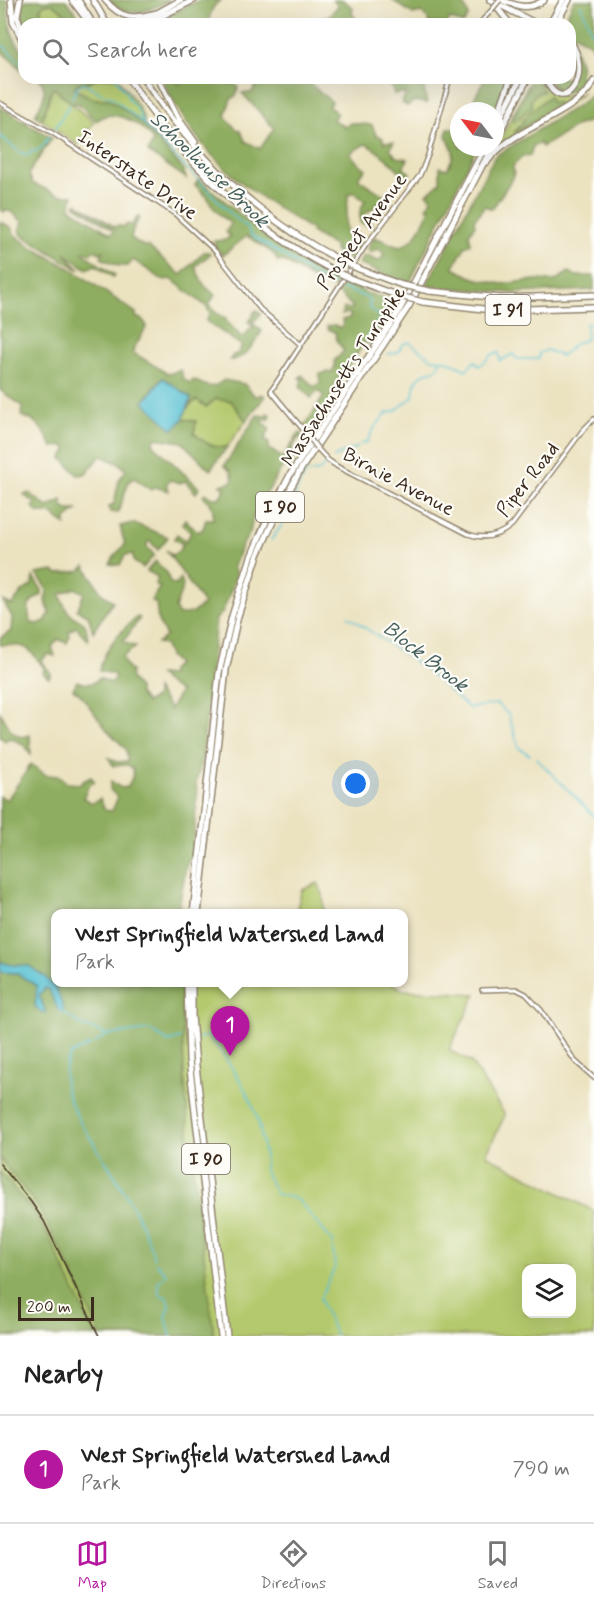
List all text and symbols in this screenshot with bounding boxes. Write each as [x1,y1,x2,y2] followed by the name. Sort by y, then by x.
[18,18,576,84] search box
[39,35,72,68] icon: search
[87,37,198,65] text: Search here
[450,102,504,156] north arrow
[143,105,276,235] water label: Schoolhouse Brook
[72,124,203,227] street label: Interstate Drive
[311,168,414,296] street label: Prospect Avenue
[276,281,413,472] street label: Massachusetts Turnpike
[486,295,530,325] road number: I 91
[490,437,566,523] street label: Piper Road
[338,442,459,523] street label: Birnie Avenue
[256,492,304,522] road number: I 90
[377,615,475,700] water label: Block Brook
[341,769,370,798] your location
[51,909,408,987] popup
[75,921,384,949] text: West Springfield Watershed Land
[75,949,115,976] text: Park
[210,1006,250,1056] pin: 1
[182,1144,230,1174] road number: I 90
[522,1264,576,1318] map controls
[522,1264,576,1318] button: layers
[18,1294,94,1322] scale bar
[27,1297,71,1318] text: 200 m
[24,1358,103,1392] text: Nearby
[81,1442,390,1470] text: West Springfield Watershed Land
[39,1456,48,1483] text: 1
[513,1456,570,1483] text: 790 m
[81,1470,121,1497] text: Park
[76,1537,109,1594] tab: Map
[260,1537,326,1594] tab: Directions
[478,1537,518,1594] tab: Saved

